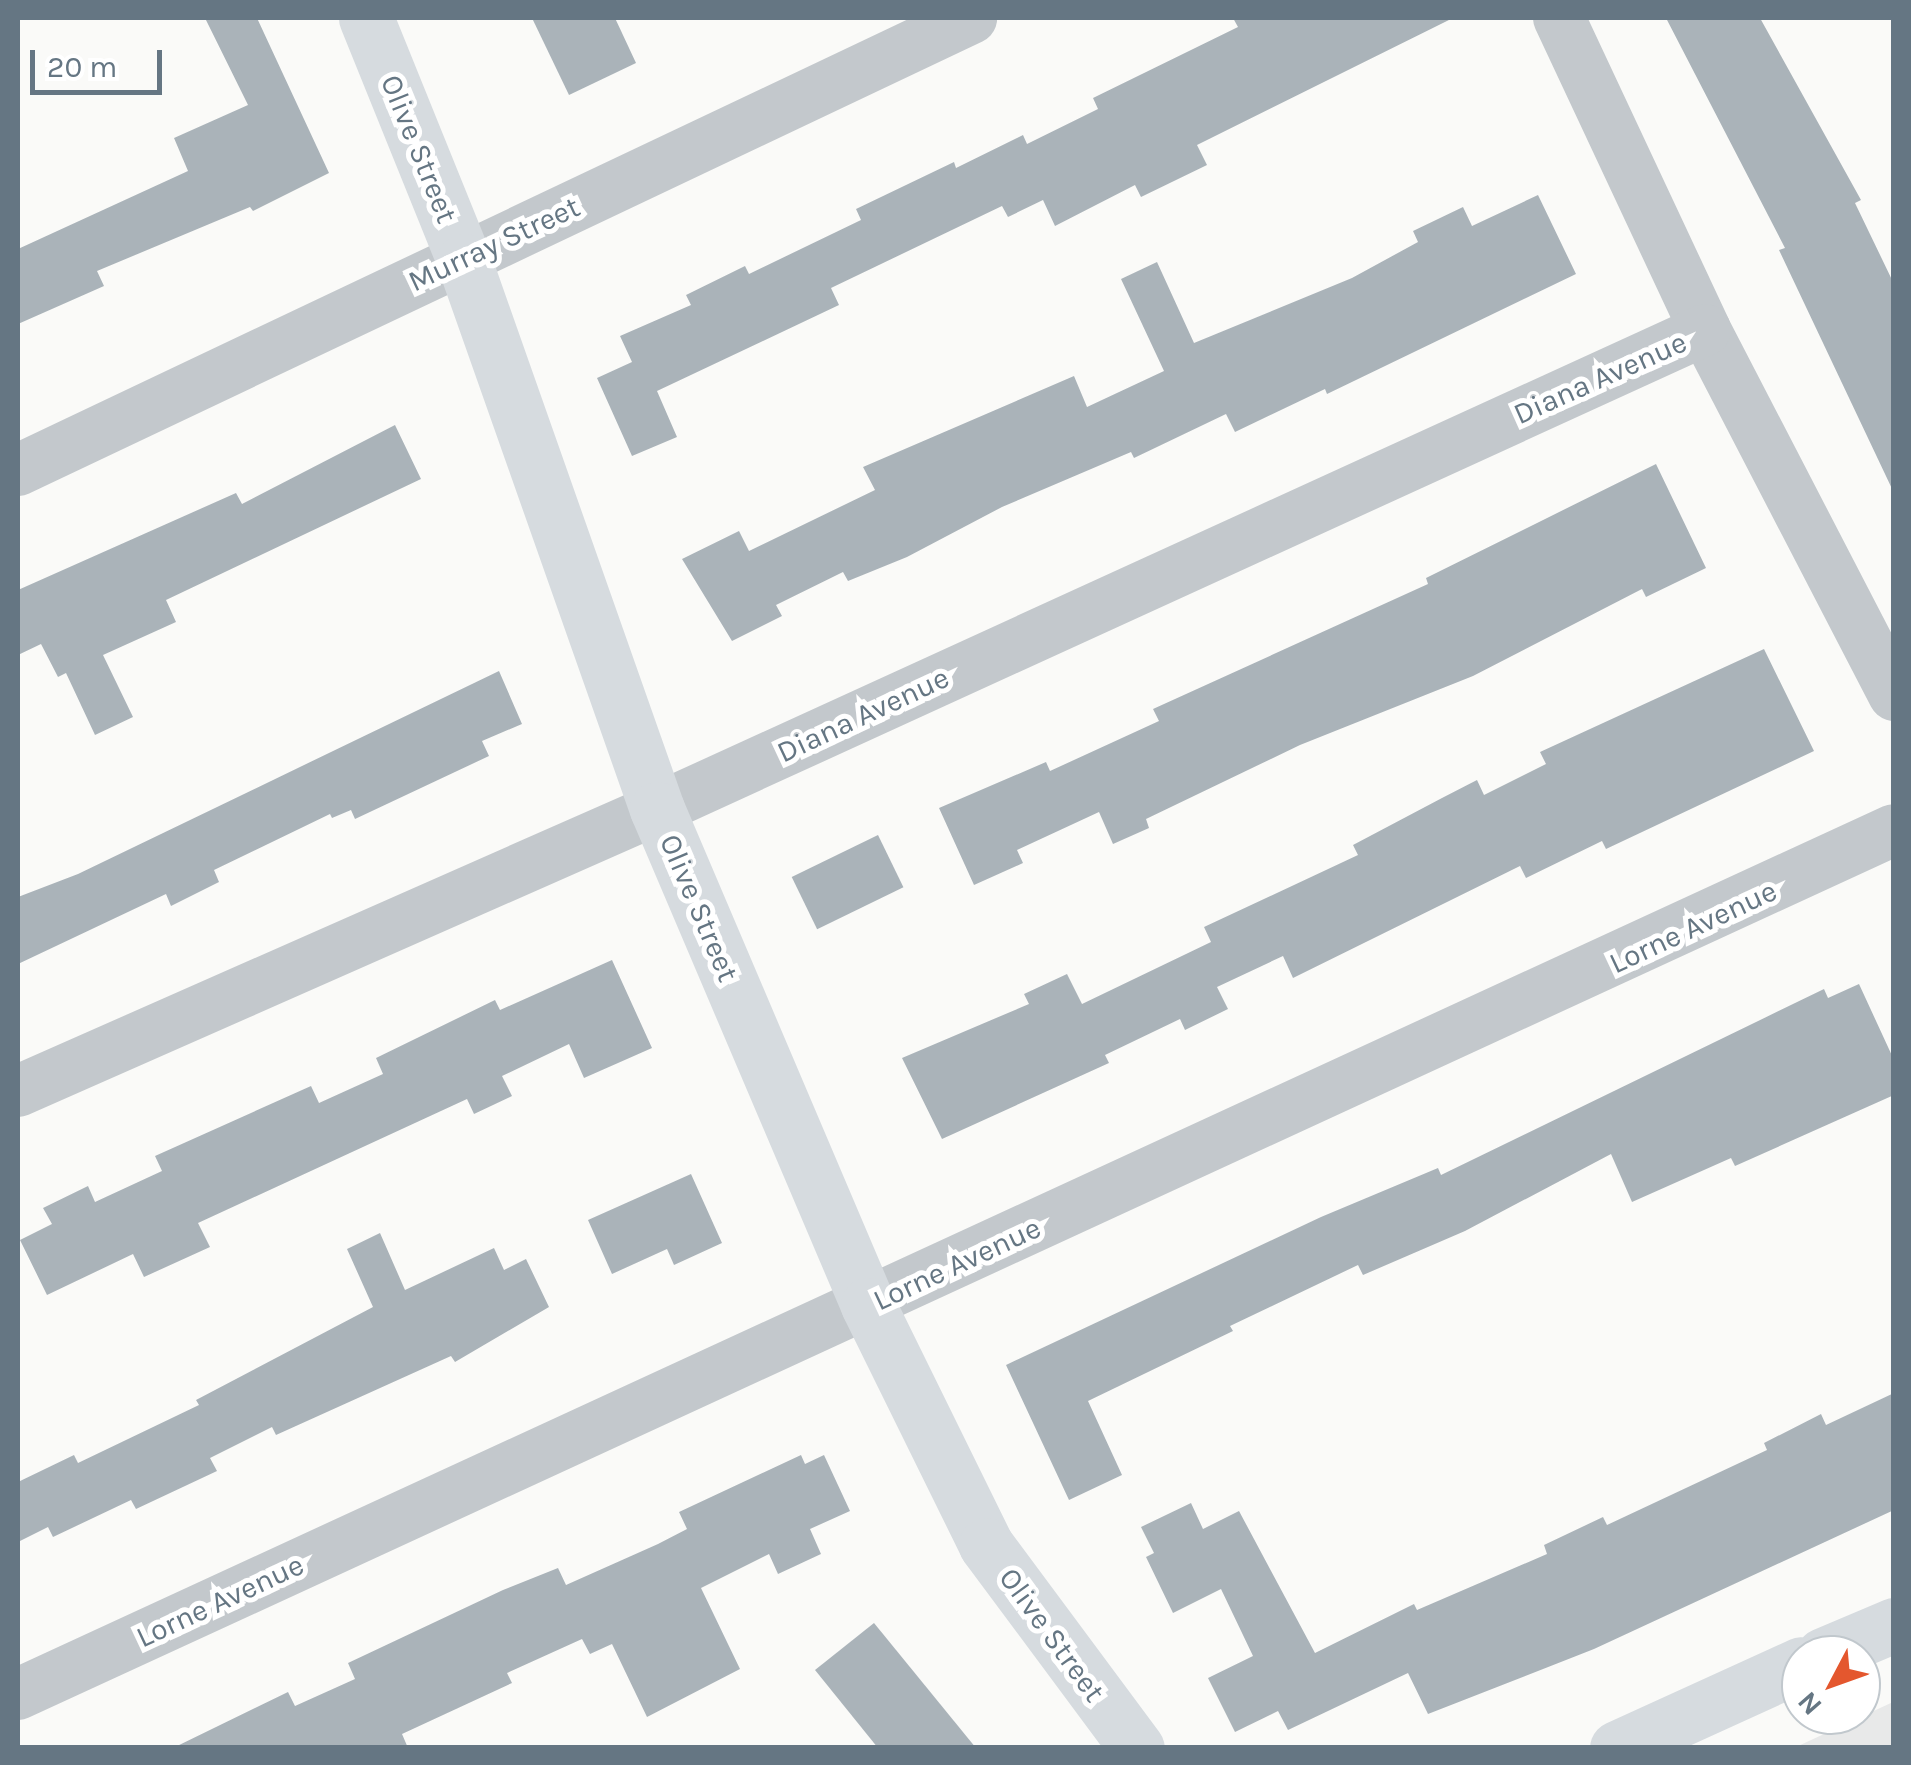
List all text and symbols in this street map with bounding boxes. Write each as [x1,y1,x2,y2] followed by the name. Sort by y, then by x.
[35,30,168,92] scale bar
[47,49,117,85] text: 20 m
[373,70,465,228] street label: Olive Street
[402,189,586,299] street label: Murray Street
[1508,324,1692,432] street label: Diana Avenue
[771,659,955,771] street label: Diana Avenue
[652,829,746,987] street label: Olive Street
[1604,873,1782,981] street label: Lorne Avenue
[868,1210,1046,1318] street label: Lorne Avenue
[131,1547,309,1655] street label: Lorne Avenue
[991,1561,1113,1709] street label: Olive Street
[1781,1635,1881,1735] north arrow
[1790,1685,1829,1722] text: N

